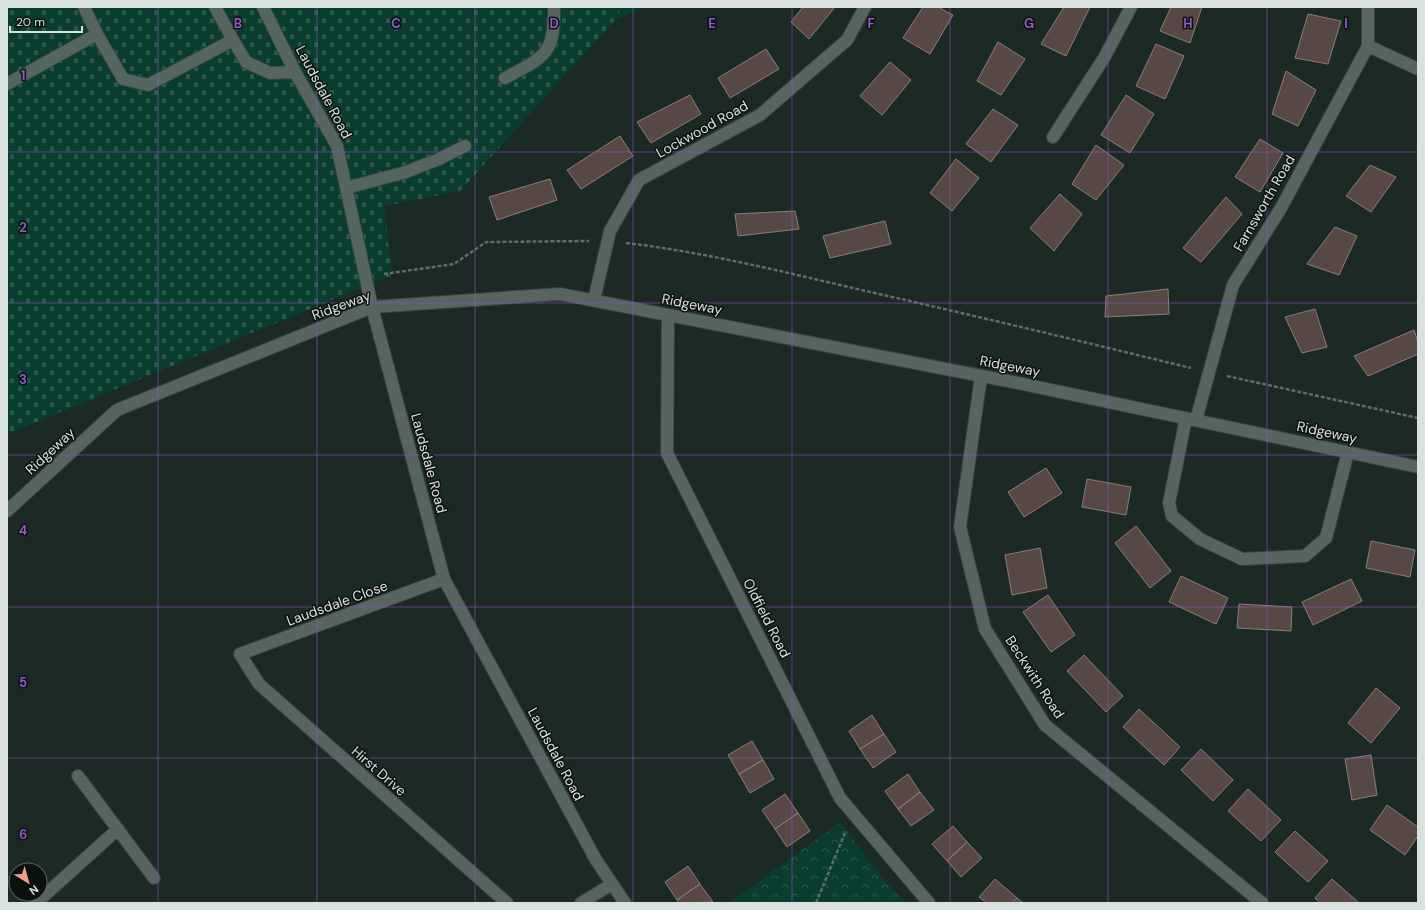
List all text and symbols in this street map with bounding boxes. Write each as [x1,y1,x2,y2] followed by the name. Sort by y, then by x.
[10,8,82,34] scale bar
[16,14,45,30] text: 20 m
[234,15,242,32] text: B
[391,15,401,32] text: C
[549,15,559,32] text: D
[708,15,716,32] text: E
[867,15,875,32] text: F
[1024,15,1034,32] text: G
[1183,15,1193,32] text: H
[1344,15,1348,32] text: I
[292,42,356,142] street label: Laudsdale Road
[21,67,25,84] text: 1
[653,96,751,162] street label: Lockwood Road
[1229,152,1299,254] street label: Farnsworth Road
[19,219,27,236] text: 2
[309,286,373,324] street label: Ridgeway
[660,289,724,319] street label: Ridgeway
[978,351,1042,381] street label: Ridgeway
[19,371,27,388] text: 3
[407,411,451,515] street label: Laudsdale Road
[1295,417,1359,447] street label: Ridgeway
[21,423,79,478] street label: Ridgeway
[19,522,27,539] text: 4
[739,575,795,661] street label: Oldfield Road
[284,576,390,630] street label: Laudsdale Close
[1001,632,1069,722] street label: Beckwith Road
[19,674,27,691] text: 5
[524,704,588,804] street label: Laudsdale Road
[348,742,410,800] street label: Hirst Drive
[19,826,27,843] text: 6
[8,862,48,902] north arrow
[27,882,41,898] text: N

